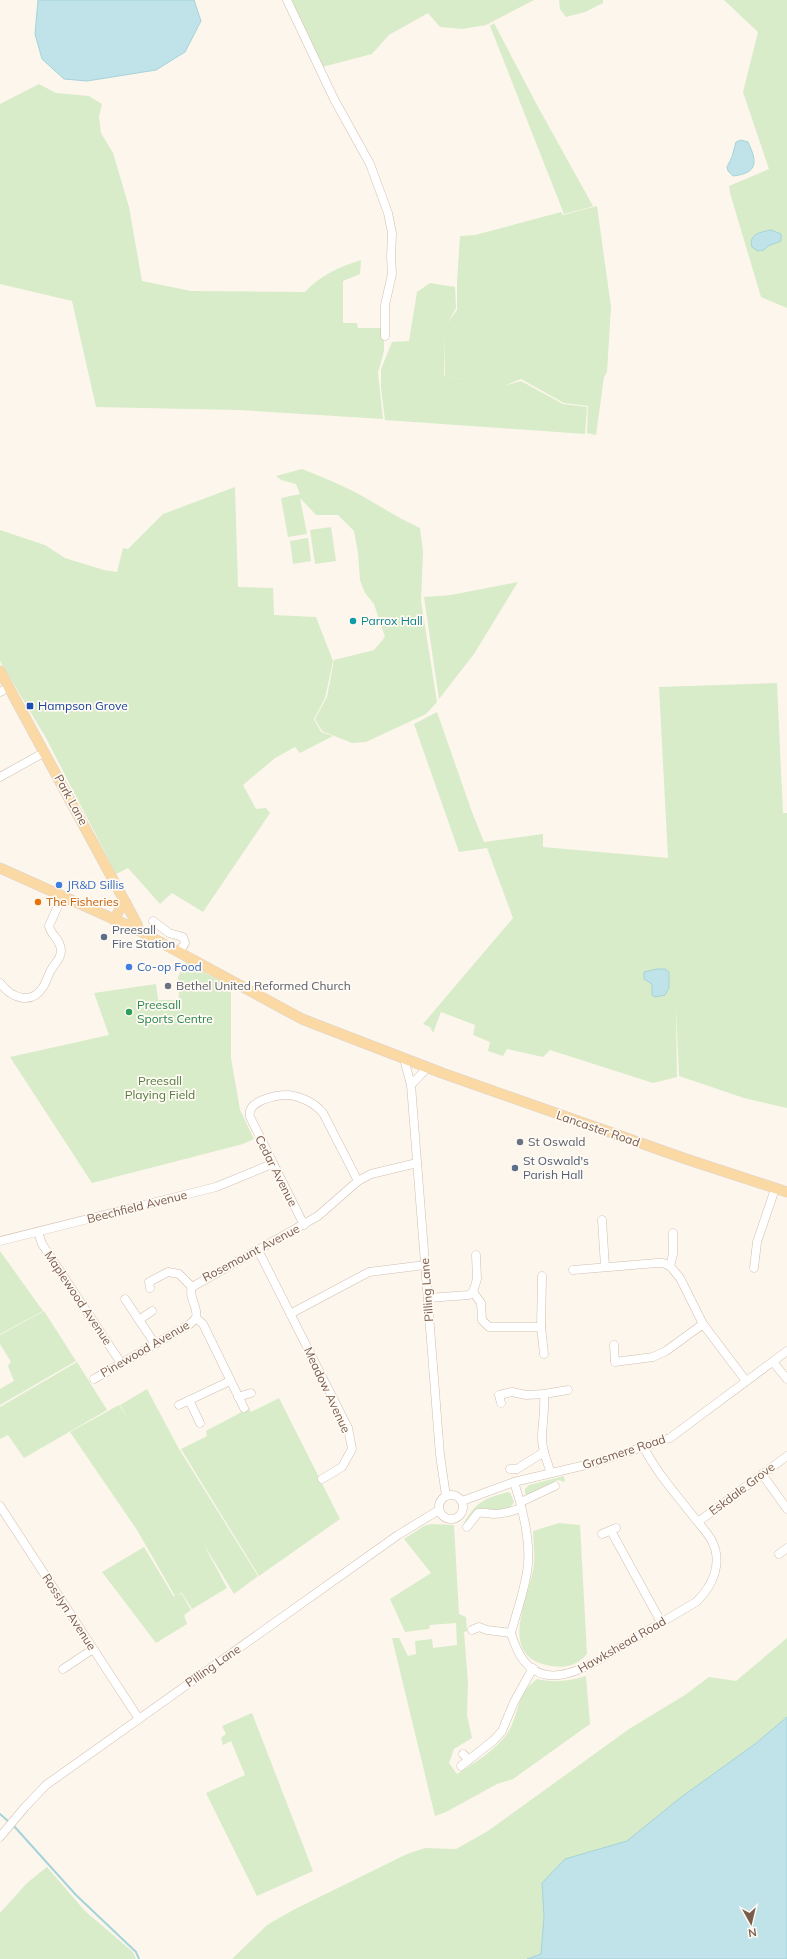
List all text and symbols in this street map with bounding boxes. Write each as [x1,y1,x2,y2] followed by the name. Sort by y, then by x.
[361,613,423,628] place label: Parrox Hall
[348,616,358,626] marker: Parrox Hall
[38,698,128,713] place label: Hampson Grove
[25,701,35,711] marker: Hampson Grove
[51,772,91,828] street label: Park Lane
[67,877,124,892] place label: JR&D Sillis
[54,880,64,890] marker: JR&D Sillis
[46,894,119,909] place label: The Fisheries
[33,897,43,907] marker: The Fisheries
[112,922,175,951] place label: Preesall Fire Station
[99,932,109,942] marker: Preesall Fire Station
[137,959,202,974] place label: Co-op Food
[124,962,134,972] marker: Co-op Food
[176,978,351,993] place label: Bethel United Reformed Church
[163,981,173,991] marker: Bethel United Reformed Church
[137,997,213,1026] place label: Preesall Sports Centre
[124,1007,134,1017] marker: Preesall Sports Centre
[125,1073,195,1102] park label: Preesall Playing Field
[554,1107,642,1150] street label: Lancaster Road
[252,1133,301,1209] street label: Cedar Avenue
[528,1134,585,1149] place label: St Oswald
[515,1137,525,1147] marker: St Oswald
[523,1153,589,1182] place label: St Oswald's Parish Hall
[510,1163,520,1173] marker: St Oswald's Parish Hall
[85,1187,188,1226] street label: Beechfield Avenue
[200,1221,302,1285] street label: Rosemount Avenue
[41,1248,115,1348] street label: Maplewood Avenue
[417,1258,436,1322] street label: Pilling Lane
[98,1317,192,1380] street label: Pinewood Avenue
[301,1344,354,1435] street label: Meadow Avenue
[580,1431,667,1472] street label: Grasmere Road
[706,1459,778,1518] street label: Eskdale Grove
[39,1571,100,1653] street label: Rosslyn Avenue
[575,1613,668,1676] street label: Hawkshead Road
[182,1641,243,1690] street label: Pilling Lane
[731,1903,771,1943] north arrow
[747,1925,757,1940] text: N

